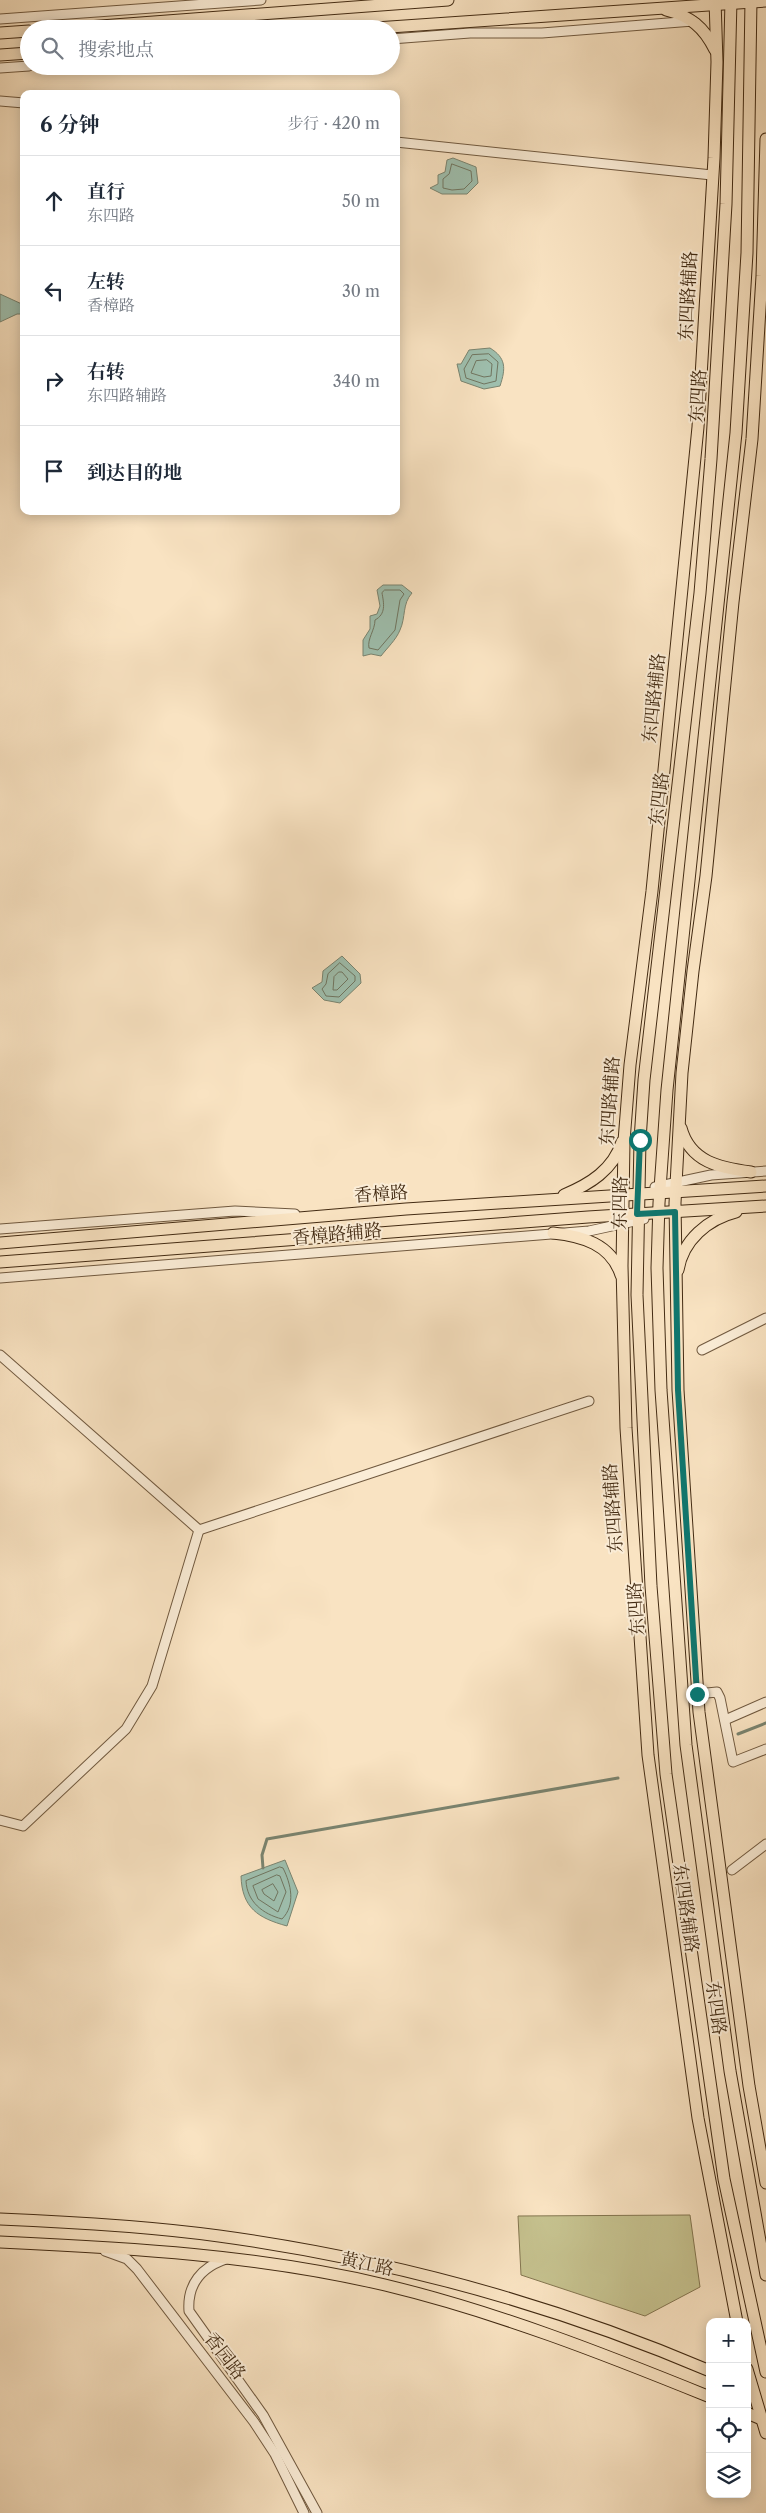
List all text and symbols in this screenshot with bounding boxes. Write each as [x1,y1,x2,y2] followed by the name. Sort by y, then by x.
[20,20,400,75] search box
[38,34,66,62] icon: search
[78,38,154,61] text: 搜索地点
[40,112,100,137] text: 6 分钟
[287,113,380,133] text: 步行 · 420 m
[87,180,125,203] text: 直行
[40,187,68,215] icon: ahead
[342,191,380,211] text: 50 m
[87,205,135,225] text: 东四路
[675,250,701,342] street label: 东四路辅路
[87,270,125,293] text: 左转
[40,277,68,305] icon: left
[342,281,380,301] text: 30 m
[87,295,135,315] text: 香樟路
[87,360,125,383] text: 右转
[40,367,68,395] icon: right
[685,368,711,424] street label: 东四路
[333,371,380,391] text: 340 m
[87,385,167,405] text: 东四路辅路
[40,457,68,485] icon: arrive
[87,461,182,484] text: 到达目的地
[638,652,670,744] street label: 东四路辅路
[645,771,673,827] street label: 东四路
[596,1055,624,1147] street label: 东四路辅路
[629,1129,652,1152] route start
[609,1176,631,1230] street label: 东四路
[353,1181,409,1207] street label: 香樟路
[291,1219,383,1249] street label: 香樟路辅路
[599,1462,627,1554] street label: 东四路辅路
[623,1581,649,1637] street label: 东四路
[686,1683,709,1706] route end
[669,1862,703,1954] street label: 东四路辅路
[701,1980,731,2036] street label: 东四路
[338,2248,396,2280] street label: 黄江路
[706,2318,751,2498] map controls
[706,2318,751,2363] button: +
[200,2328,250,2384] street label: 香园路
[706,2363,751,2408] button: −
[706,2408,751,2453] button: locate
[706,2453,751,2498] button: layers

